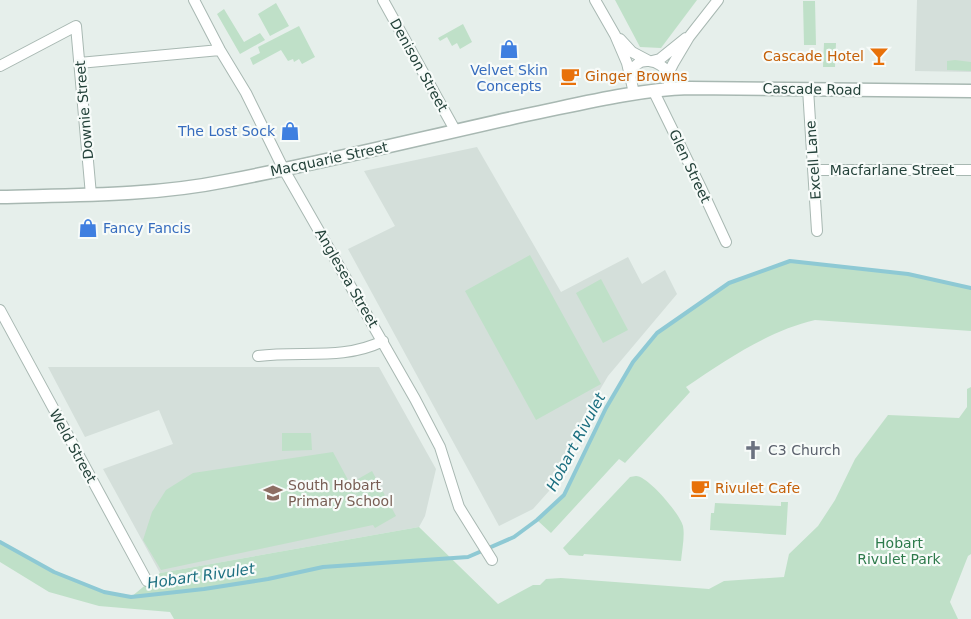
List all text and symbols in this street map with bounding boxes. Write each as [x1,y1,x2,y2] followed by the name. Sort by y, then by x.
[387,16,451,115] street label: Denison Street
[498,38,520,60] shop icon: Velvet Skin Concepts
[868,45,890,67] bar icon: Cascade Hotel
[763,48,864,64] place label: Cascade Hotel
[72,59,96,160] street label: Downie Street
[470,62,548,94] place label: Velvet Skin Concepts
[559,65,581,87] cafe icon: Ginger Browns
[585,68,688,84] place label: Ginger Browns
[762,80,862,98] street label: Cascade Road
[279,120,301,142] shop icon: The Lost Sock
[802,120,824,200] street label: Excell Lane
[177,123,276,139] place label: The Lost Sock
[666,127,714,206] street label: Glen Street
[269,139,390,179] street label: Macquarie Street
[830,162,955,178] street label: Macfarlane Street
[77,217,99,239] shop icon: Fancy Fancis
[103,220,191,236] place label: Fancy Fancis
[312,226,382,331] street label: Anglesea Street
[543,389,610,494] water label: Hobart Rivulet
[46,407,100,486] street label: Weld Street
[742,439,764,461] church icon: C3 Church
[768,442,841,458] place label: C3 Church
[288,477,393,509] place label: South Hobart Primary School
[689,477,711,499] cafe icon: Rivulet Cafe
[715,480,800,496] place label: Rivulet Cafe
[262,482,284,504] school or university icon: South Hobart Primary School
[857,535,942,567] park label: Hobart Rivulet Park
[146,559,257,592] water label: Hobart Rivulet

